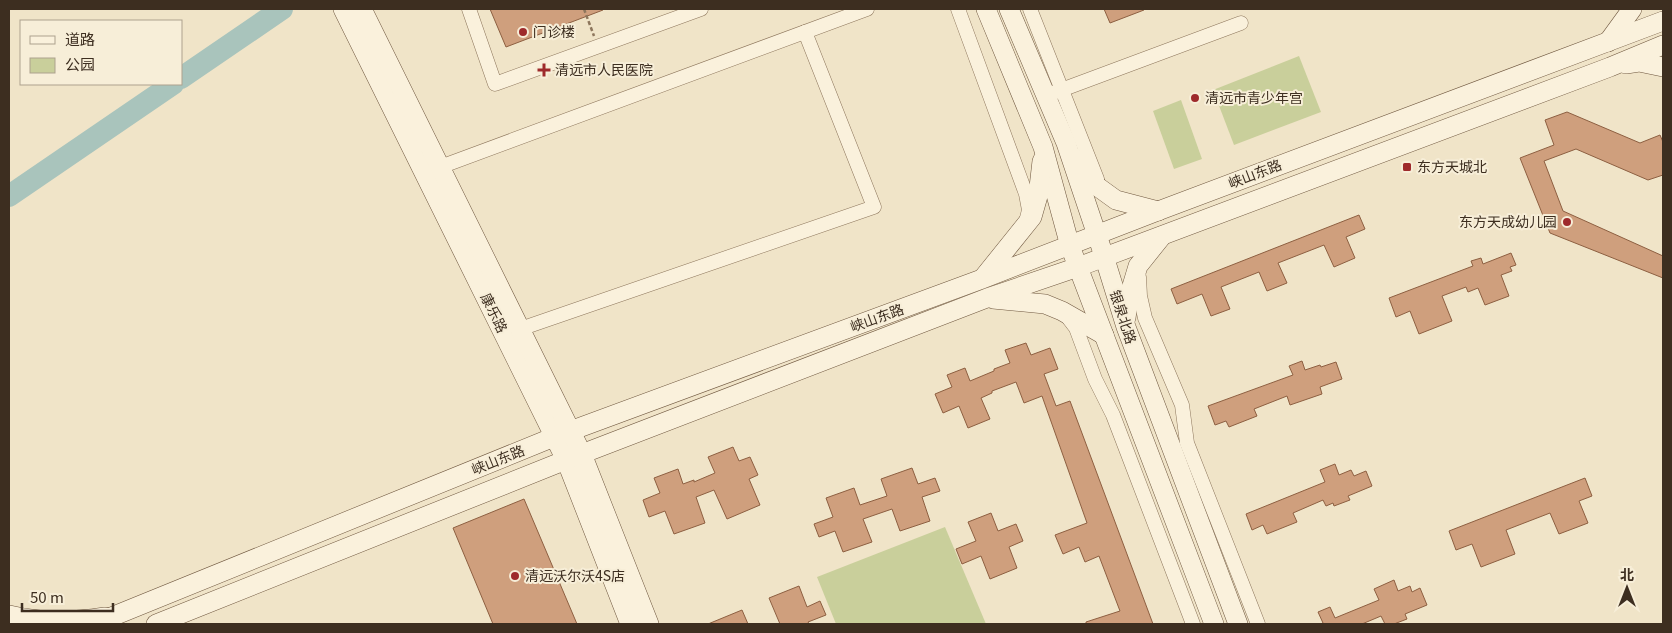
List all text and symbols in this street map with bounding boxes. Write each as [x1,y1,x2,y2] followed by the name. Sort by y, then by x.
[20,20,182,85] legend
[533,21,575,41] place label: 门诊楼
[517,26,529,38] marker: 门诊楼
[65,28,95,49] text: 道路
[65,53,95,74] text: 公园
[555,59,653,79] place label: 清远市人民医院
[537,63,551,77] marker: 清远市人民医院
[1205,87,1303,107] place label: 清远市青少年宫
[1189,92,1201,104] marker: 清远市青少年宫
[1225,154,1284,192] street label: 峡山东路
[1417,156,1487,176] place label: 东方天城北
[1401,161,1413,173] marker: 东方天城北
[1459,211,1557,231] place label: 东方天成幼儿园
[1561,216,1573,228] marker: 东方天成幼儿园
[1106,287,1142,346] street label: 银泉北路
[477,289,513,336] street label: 康乐路
[847,298,906,336] street label: 峡山东路
[468,439,527,479] street label: 峡山东路
[1602,563,1652,613] north arrow
[1620,564,1634,584] text: 北
[525,565,625,585] place label: 清远沃尔沃4S店
[509,570,521,582] marker: 清远沃尔沃4S店
[22,580,114,612] scale bar
[30,586,64,607] text: 50 m

